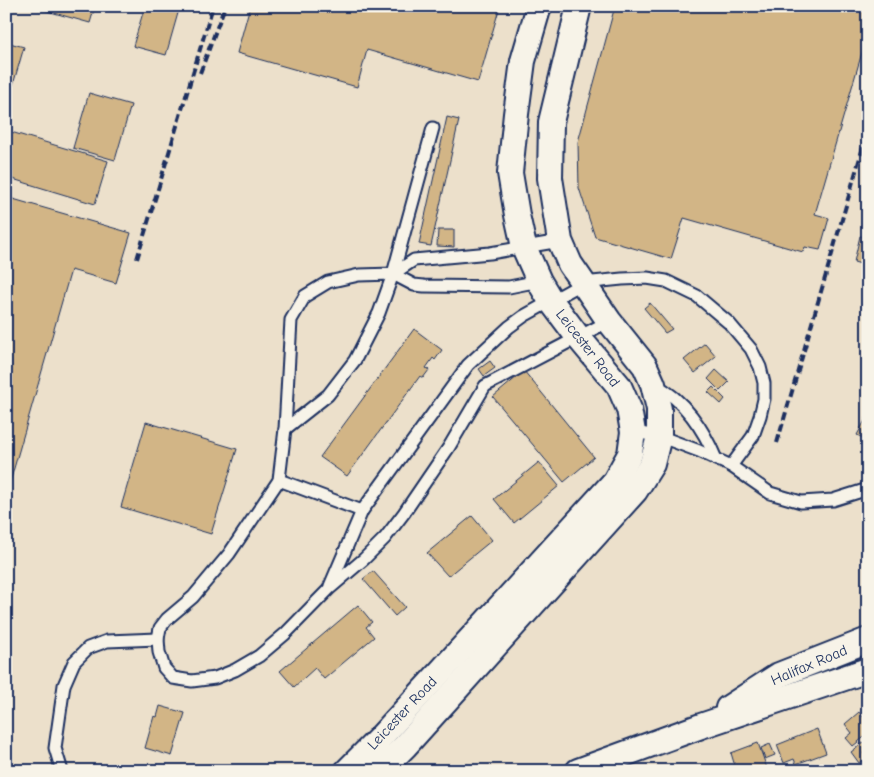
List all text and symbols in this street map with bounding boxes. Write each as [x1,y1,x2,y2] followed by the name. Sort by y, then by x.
[552,305,624,391] street label: Leicester Road
[768,641,850,689] street label: Halifax Road
[363,673,441,753] street label: Leicester Road

